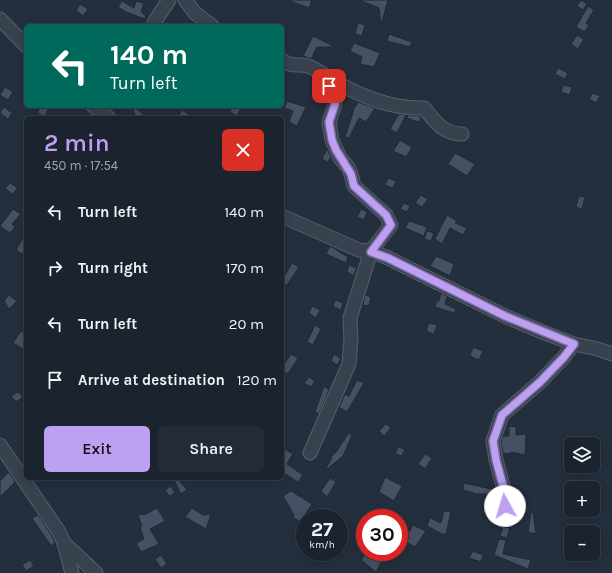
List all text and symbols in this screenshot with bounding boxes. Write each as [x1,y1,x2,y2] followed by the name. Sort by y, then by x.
[110,38,188,71] text: 140 m
[44,40,96,92] icon: left
[312,69,346,103] pin
[110,72,178,94] text: Turn left
[318,75,340,97] icon: arrive
[44,129,110,157] text: 2 min
[222,129,264,171] button: close
[44,158,118,173] text: 450 m · 17:54
[44,201,66,223] icon: left
[78,203,137,221] text: Turn left
[224,203,264,221] text: 140 m
[44,257,66,279] icon: right
[78,259,148,277] text: Turn right
[226,259,264,277] text: 170 m
[44,313,66,335] icon: left
[78,315,137,333] text: Turn left
[229,315,264,333] text: 20 m
[44,369,66,391] icon: arrive
[78,371,225,389] text: Arrive at destination
[237,371,277,389] text: 120 m
[44,426,150,472] button: Exit
[158,426,264,472] button: Share
[564,437,600,561] map controls
[564,437,600,473] button: layers
[564,481,600,517] button: +
[484,485,526,527] position arrow
[356,509,408,561] speed limit sign: 30
[311,518,333,541] text: 27
[564,525,600,561] button: −
[309,539,335,551] text: km/h

